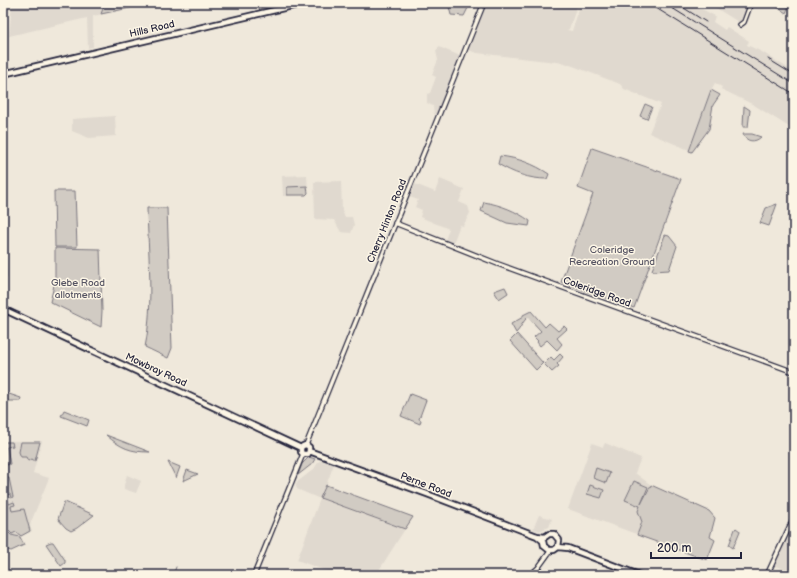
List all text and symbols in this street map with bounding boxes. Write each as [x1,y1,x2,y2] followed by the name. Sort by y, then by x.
[128,18,176,40] street label: Hills Road
[365,177,409,265] street label: Cherry Hinton Road
[569,244,655,268] park label: Coleridge Recreation Ground
[562,274,633,310] street label: Coleridge Road
[51,277,105,301] park label: Glebe Road allotments
[123,351,189,390] street label: Mowbray Road
[399,470,454,500] street label: Perne Road
[651,534,741,560] scale bar
[657,541,691,556] text: 200 m

